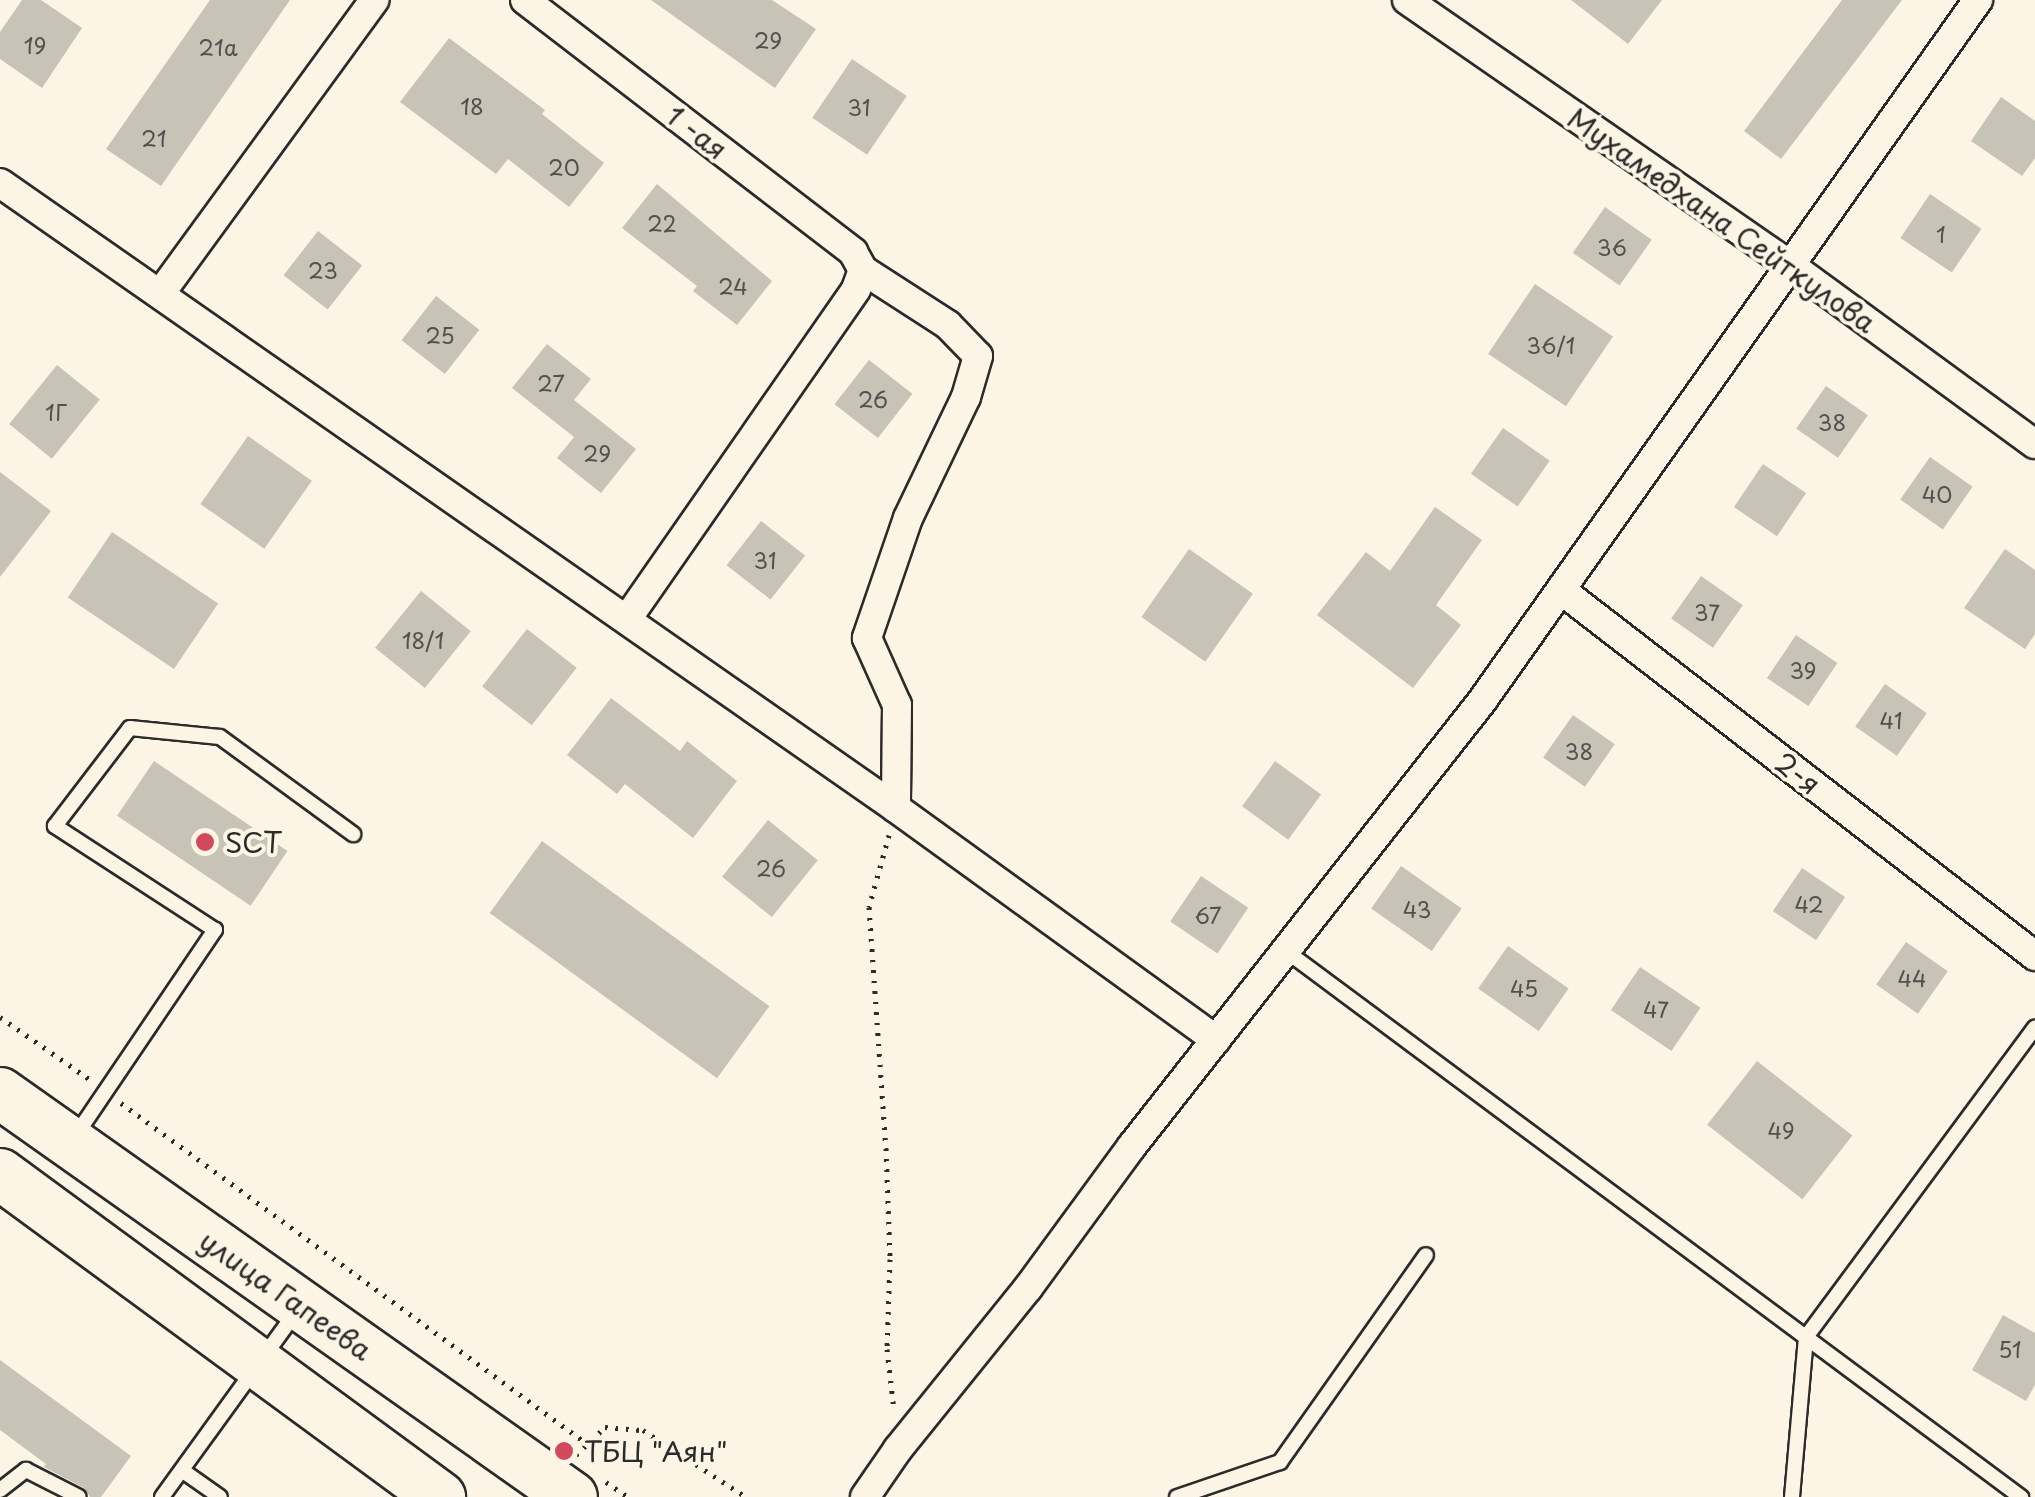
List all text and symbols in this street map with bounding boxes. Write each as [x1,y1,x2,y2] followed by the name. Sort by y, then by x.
[754,27,782,53] house number: 29
[24,32,46,58] house number: 19
[198,34,238,60] house number: 21а
[460,93,484,119] house number: 18
[847,94,871,120] house number: 31
[660,98,734,166] street label: 1 -ая
[1561,100,1883,340] street label: Мухамедхана Сейткулова
[141,125,167,151] house number: 21
[548,154,580,180] house number: 20
[647,210,677,236] house number: 22
[1936,221,1946,247] house number: 1
[1597,234,1627,260] house number: 36
[308,257,338,283] house number: 23
[718,273,748,299] house number: 24
[425,322,455,348] house number: 25
[1527,332,1575,358] house number: 36/1
[537,370,565,396] house number: 27
[858,386,888,412] house number: 26
[45,399,67,425] house number: 1Г
[1818,409,1846,435] house number: 38
[583,440,611,466] house number: 29
[1922,481,1952,507] house number: 40
[753,547,777,573] house number: 31
[1694,599,1720,625] house number: 37
[402,627,444,653] house number: 18/1
[1790,657,1816,683] house number: 39
[1879,707,1903,733] house number: 41
[1565,738,1593,764] house number: 38
[1769,745,1827,801] street label: 2-я
[225,825,282,859] place label: SCT
[194,831,216,853] marker: SCT
[756,855,786,881] house number: 26
[1794,891,1824,917] house number: 42
[1403,896,1431,922] house number: 43
[1195,902,1221,928] house number: 67
[1897,965,1927,991] house number: 44
[1510,975,1538,1001] house number: 45
[1643,996,1669,1022] house number: 47
[1767,1117,1795,1143] house number: 49
[193,1223,379,1367] street label: улица Гапеева
[1998,1336,2022,1362] house number: 51
[584,1434,729,1468] place label: ТБЦ "Аян"
[553,1440,575,1462] marker: ТБЦ "Аян"

